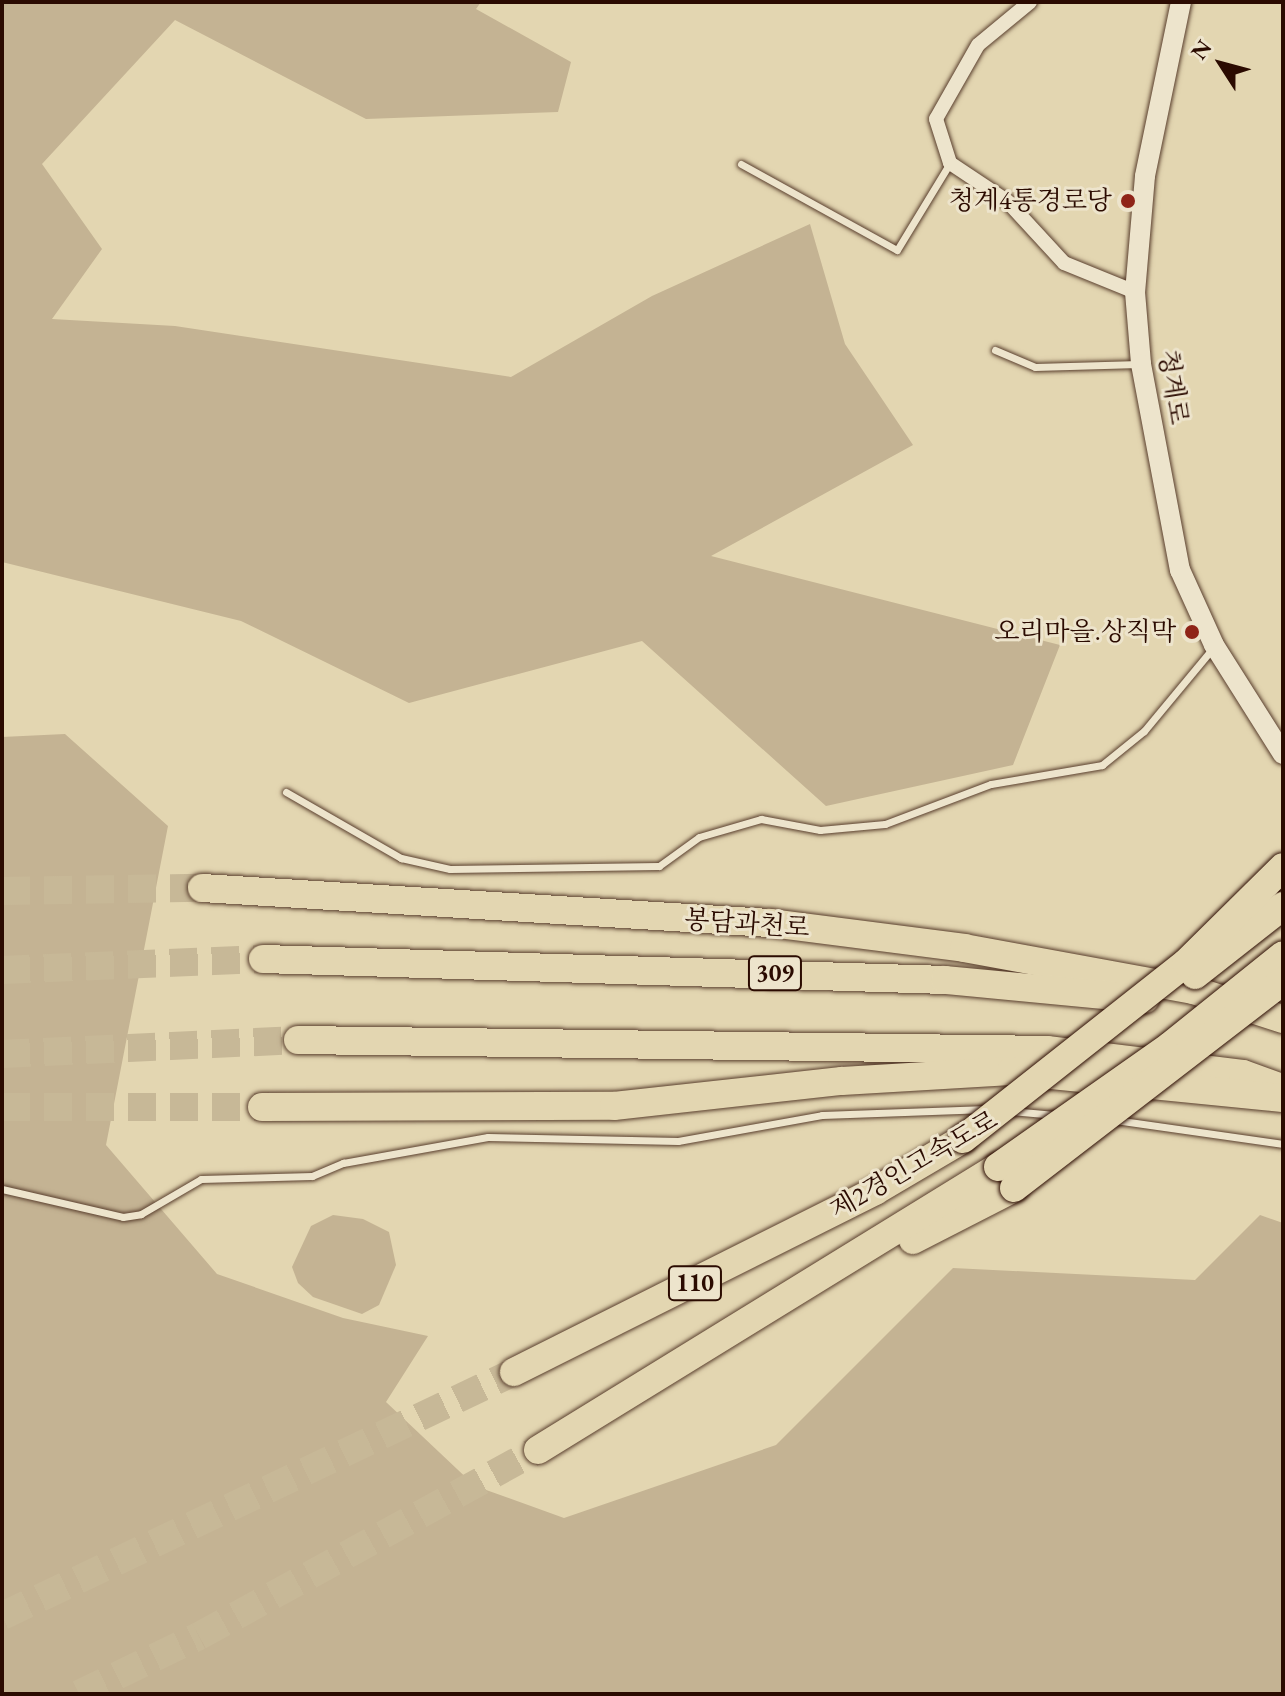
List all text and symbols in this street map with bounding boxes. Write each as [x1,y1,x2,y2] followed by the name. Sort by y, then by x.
[1181,24,1261,104] north arrow
[1184,34,1218,65] text: N
[949,185,1112,217] place label: 청계4통경로당
[1119,192,1137,210] marker: 청계4통경로당
[1152,347,1194,427] street label: 청계로
[994,616,1176,648] place label: 오리마을.상직막
[1183,623,1201,641] marker: 오리마을.상직막
[683,904,811,944] street label: 봉담과천로
[747,953,803,993] road number: 309
[825,1104,1003,1226] street label: 제2경인고속도로
[667,1263,723,1303] road number: 110

